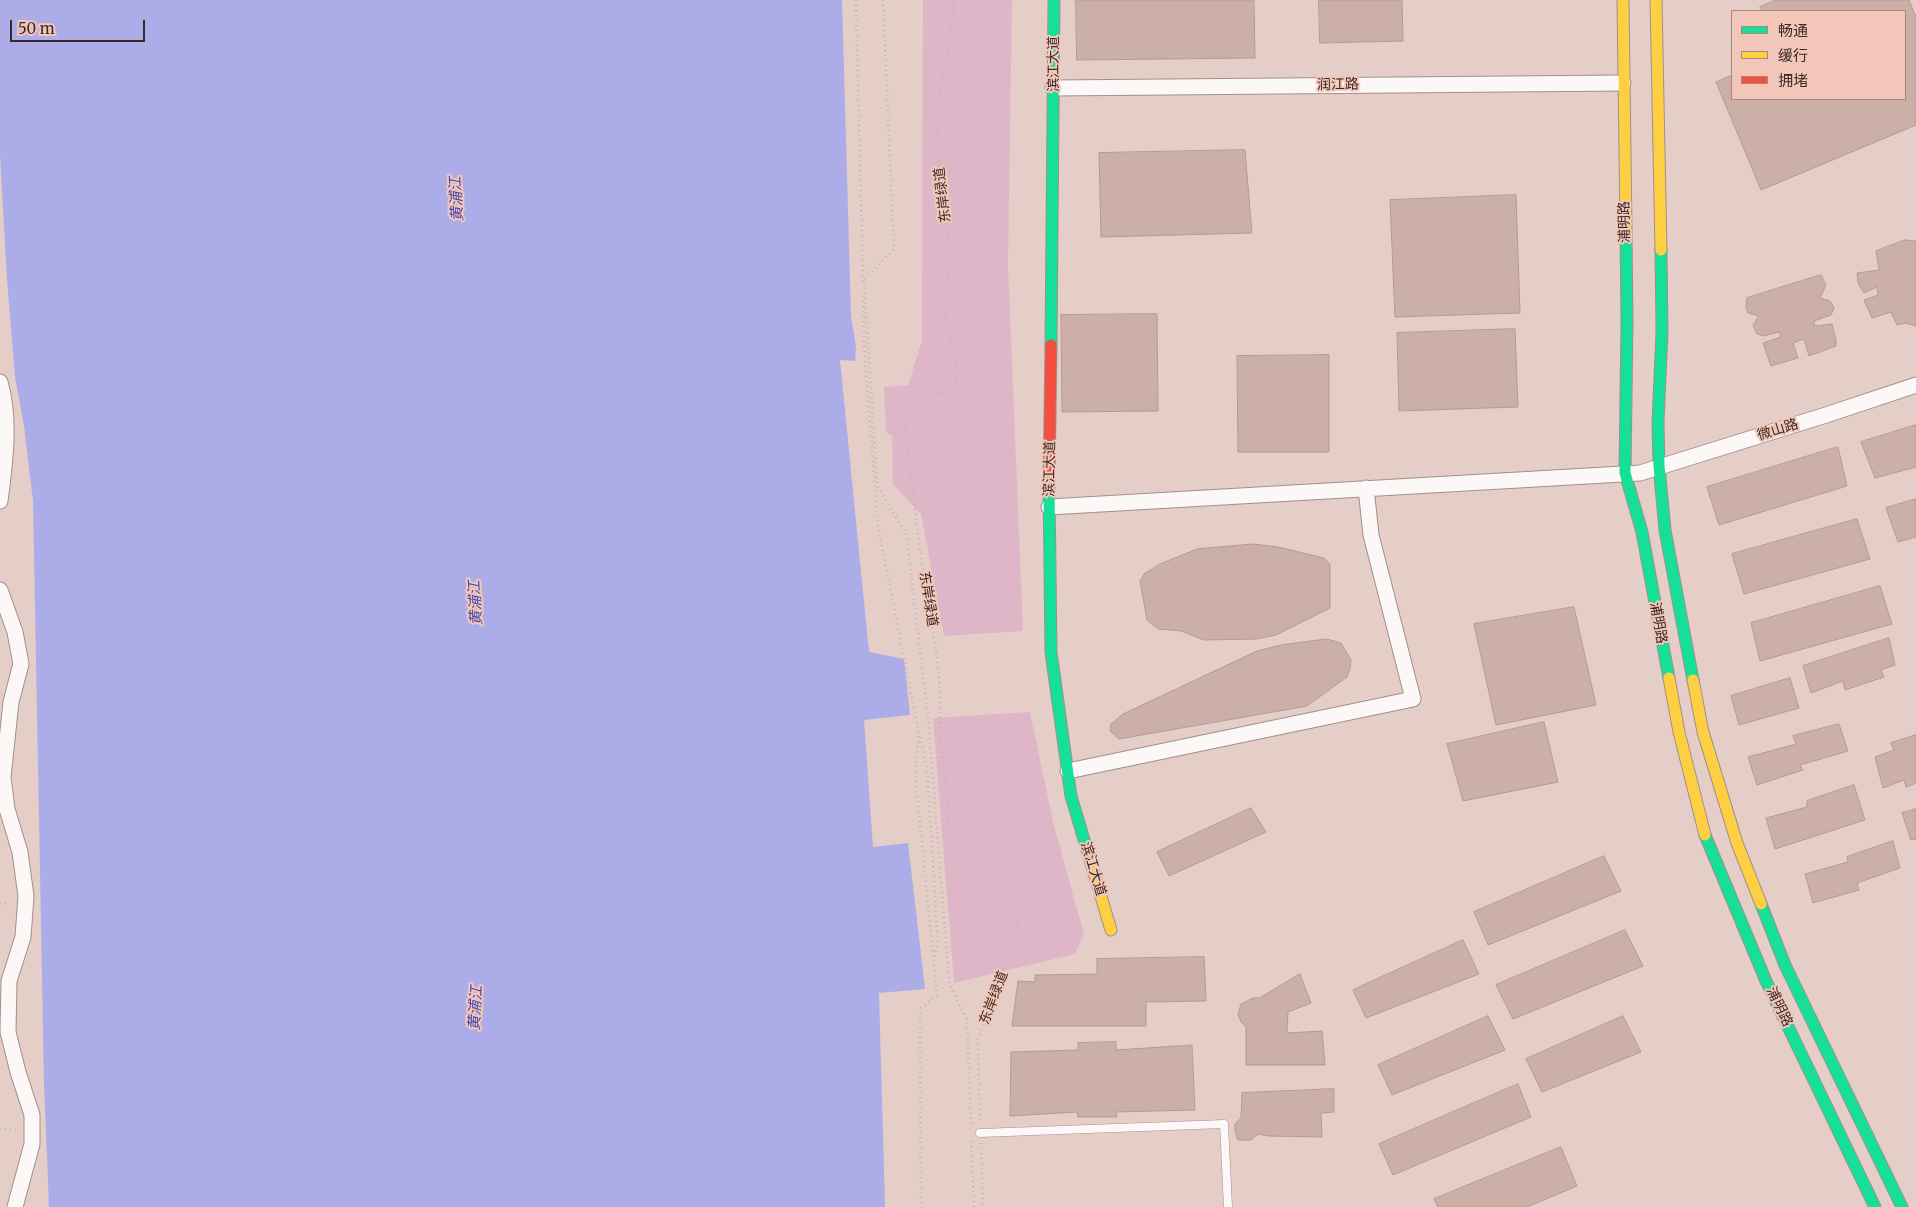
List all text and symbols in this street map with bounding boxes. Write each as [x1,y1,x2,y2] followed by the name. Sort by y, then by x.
[12,10,148,42] scale bar
[1731,10,1906,100] legend
[18,19,55,38] text: 50 m
[1778,21,1808,40] text: 畅通
[1046,36,1062,92] street label: 滨江大道
[1778,46,1808,65] text: 缓行
[1778,71,1808,90] text: 拥堵
[1317,76,1359,94] street label: 润江路
[931,166,955,224] street label: 东岸绿道
[447,176,467,222] water label: 黄浦江
[1616,201,1634,243] street label: 浦明路
[1755,416,1801,444] street label: 微山路
[1041,441,1059,497] street label: 滨江大道
[915,570,941,628] street label: 东岸绿道
[466,580,486,626] water label: 黄浦江
[1646,601,1670,645] street label: 浦明路
[1077,840,1109,898] street label: 滨江大道
[976,969,1012,1027] street label: 东岸绿道
[1762,984,1796,1030] street label: 浦明路
[466,985,486,1031] water label: 黄浦江

